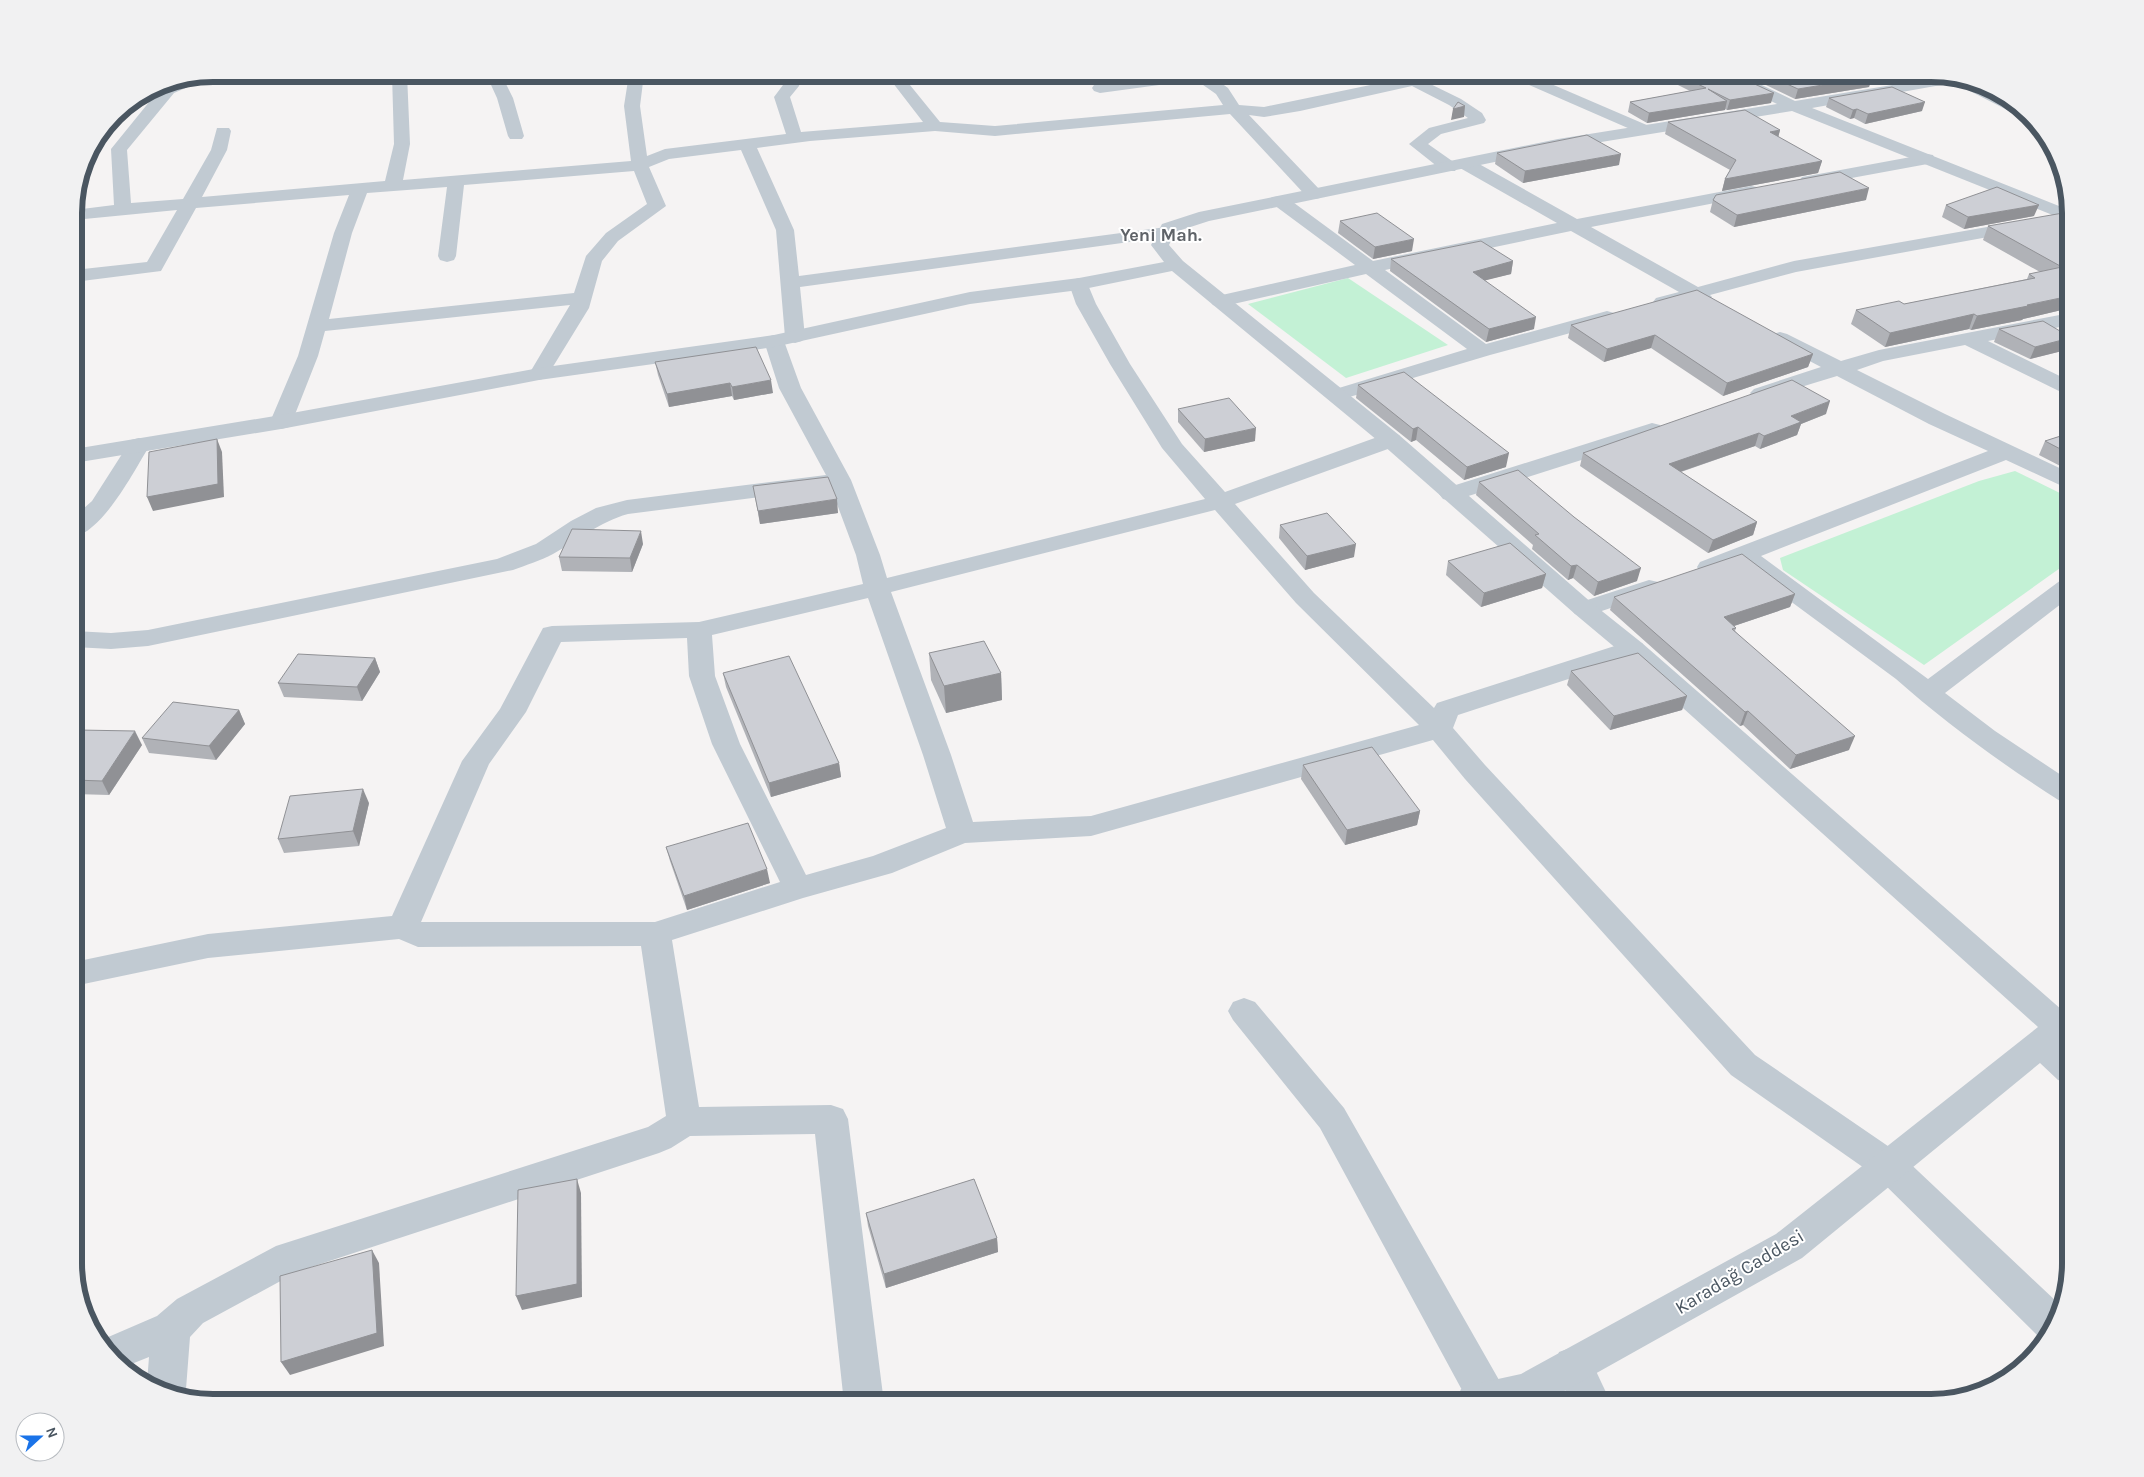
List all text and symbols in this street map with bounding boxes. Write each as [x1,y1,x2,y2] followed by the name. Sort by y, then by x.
[1120,224,1202,246] district label: Yeni Mah.
[1671,1225,1808,1319] street label: Karadağ Caddesi
[15,1412,65,1462] north arrow
[42,1425,61,1440] text: N

